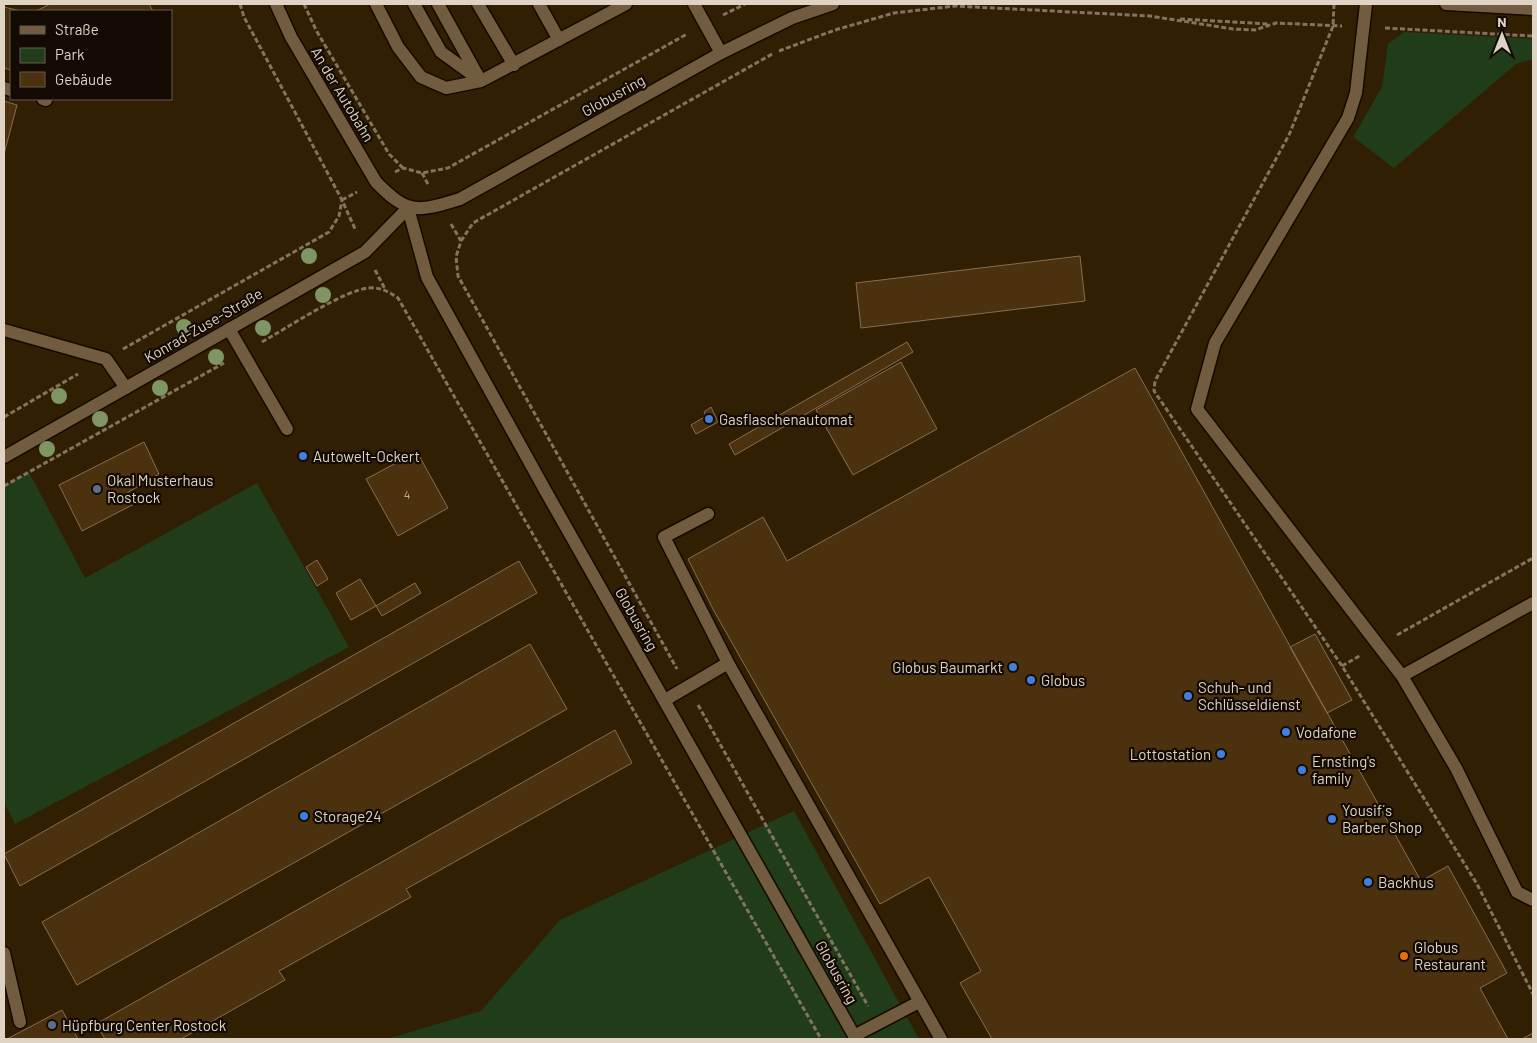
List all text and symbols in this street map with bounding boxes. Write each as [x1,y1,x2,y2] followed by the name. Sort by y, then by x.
[10,10,172,100] legend
[1477,10,1527,60] north arrow
[1497,13,1507,30] text: N
[55,20,99,38] text: Straße
[308,43,378,145] street label: An der Autobahn
[55,45,85,63] text: Park
[55,70,112,88] text: Gebäude
[578,70,648,120] street label: Globusring
[141,284,265,366] street label: Konrad-Zuse-Straße
[719,410,853,428] place label: Gasflaschenautomat
[703,413,715,425] marker: Gasflaschenautomat
[313,447,420,465] place label: Autowelt-Ockert
[297,450,309,462] marker: Autowelt-Ockert
[107,471,214,506] place label: Okal Musterhaus Rostock
[91,483,103,495] marker: Okal Musterhaus Rostock
[404,487,410,501] house number: 4
[612,584,662,654] street label: Globusring
[892,658,1003,676] place label: Globus Baumarkt
[1007,661,1019,673] marker: Globus Baumarkt
[1041,671,1085,689] place label: Globus
[1025,674,1037,686] marker: Globus
[1198,678,1301,713] place label: Schuh- und Schlüsseldienst
[1182,690,1194,702] marker: Schuh- und Schlüsseldienst
[1296,723,1357,741] place label: Vodafone
[1280,726,1292,738] marker: Vodafone
[1130,745,1211,763] place label: Lottostation
[1215,748,1227,760] marker: Lottostation
[1312,752,1376,787] place label: Ernsting's family
[1296,764,1308,776] marker: Ernsting's family
[1342,801,1422,836] place label: Yousif´s Barber Shop
[314,807,382,825] place label: Storage24
[298,810,310,822] marker: Storage24
[1326,813,1338,825] marker: Yousif´s Barber Shop
[1378,873,1434,891] place label: Backhus
[1362,876,1374,888] marker: Backhus
[812,937,862,1007] street label: Globusring
[1414,938,1486,973] place label: Globus Restaurant
[1398,950,1410,962] marker: Globus Restaurant
[62,1016,227,1034] place label: Hüpfburg Center Rostock
[46,1019,58,1031] marker: Hüpfburg Center Rostock

